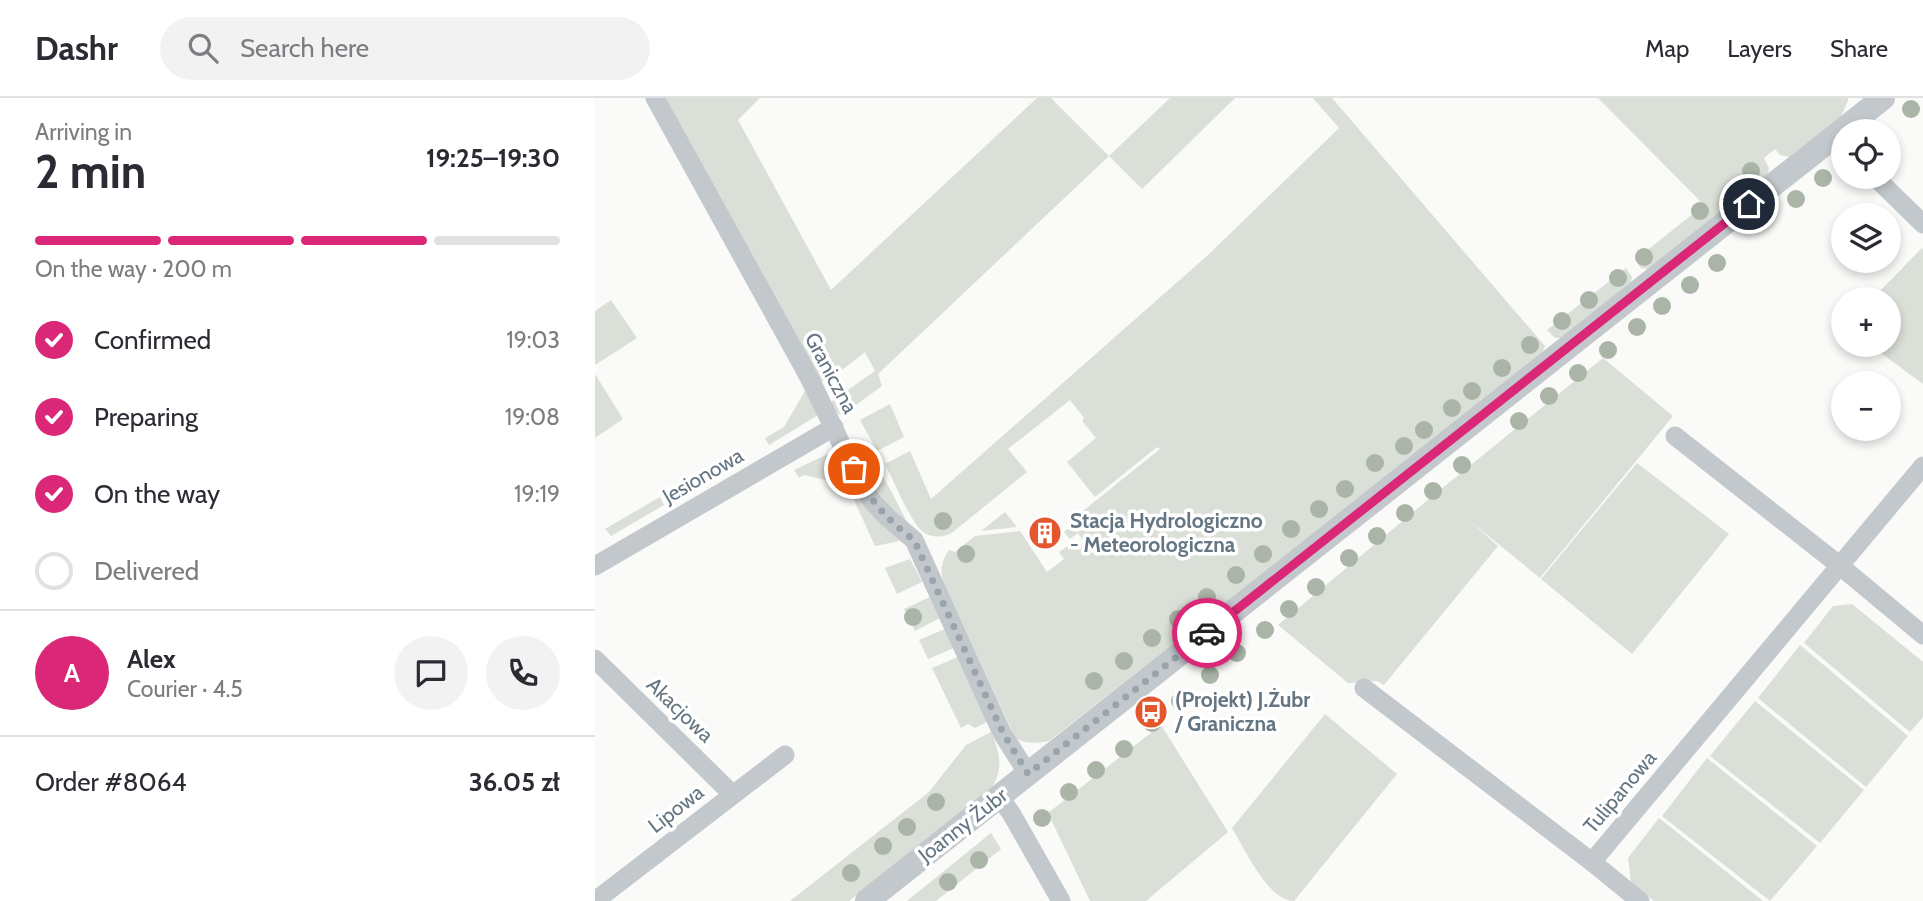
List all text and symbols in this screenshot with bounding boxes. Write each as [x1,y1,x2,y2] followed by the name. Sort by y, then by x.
[160,17,650,80] search box
[35,28,118,68] text: Dashr
[184,29,222,67] icon: search
[240,32,369,64] text: Search here
[1645,34,1689,63] text: Map
[1727,34,1792,63] text: Layers
[1830,34,1888,63] text: Share
[35,118,132,146] text: Arriving in
[1831,119,1901,441] map controls
[1831,119,1901,189] button: locate
[426,142,560,174] text: 19:25–19:30
[35,144,146,200] text: 2 min
[1719,174,1779,234] pin
[1730,185,1768,223] icon: home
[1831,203,1901,273] button: layers
[35,255,232,283] text: On the way · 200 m
[1831,287,1901,357] button: +
[35,321,73,359] icon: check
[94,324,211,356] text: Confirmed
[506,326,560,354] text: 19:03
[800,328,863,417] street label: Graniczna
[1831,371,1901,441] button: −
[35,398,73,436] icon: check
[94,401,198,433] text: Preparing
[505,403,560,431] text: 19:08
[824,439,884,499] pin
[657,443,748,509] street label: Jesionowa
[835,450,873,488] icon: bag
[35,475,73,513] icon: check
[94,478,220,510] text: On the way
[514,480,560,508] text: 19:19
[1070,508,1263,557] place label: Stacja Hydrologiczno - Meteorologiczna
[1026,514,1064,552] building icon: Stacja Hydrologiczno - Meteorologiczna
[94,555,199,587] text: Delivered
[1172,598,1242,668] courier
[1188,614,1226,652] icon: car
[394,636,468,710] button: chat
[486,636,560,710] button: phone
[127,643,176,675] text: Alex
[64,657,80,689] text: A
[641,672,719,748] street label: Akacjowa
[127,675,243,703] text: Courier · 4.5
[1174,687,1310,736] place label: (Projekt) J.Żubr / Graniczna
[1132,693,1170,731] bus stop icon: (Projekt) J.Żubr / Graniczna
[1578,745,1661,838] street label: Tulipanowa
[35,766,187,798] text: Order #8064
[469,766,560,798] text: 36.05 zł
[643,779,708,838] street label: Lipowa
[912,782,1012,868] street label: Joanny Żubr

